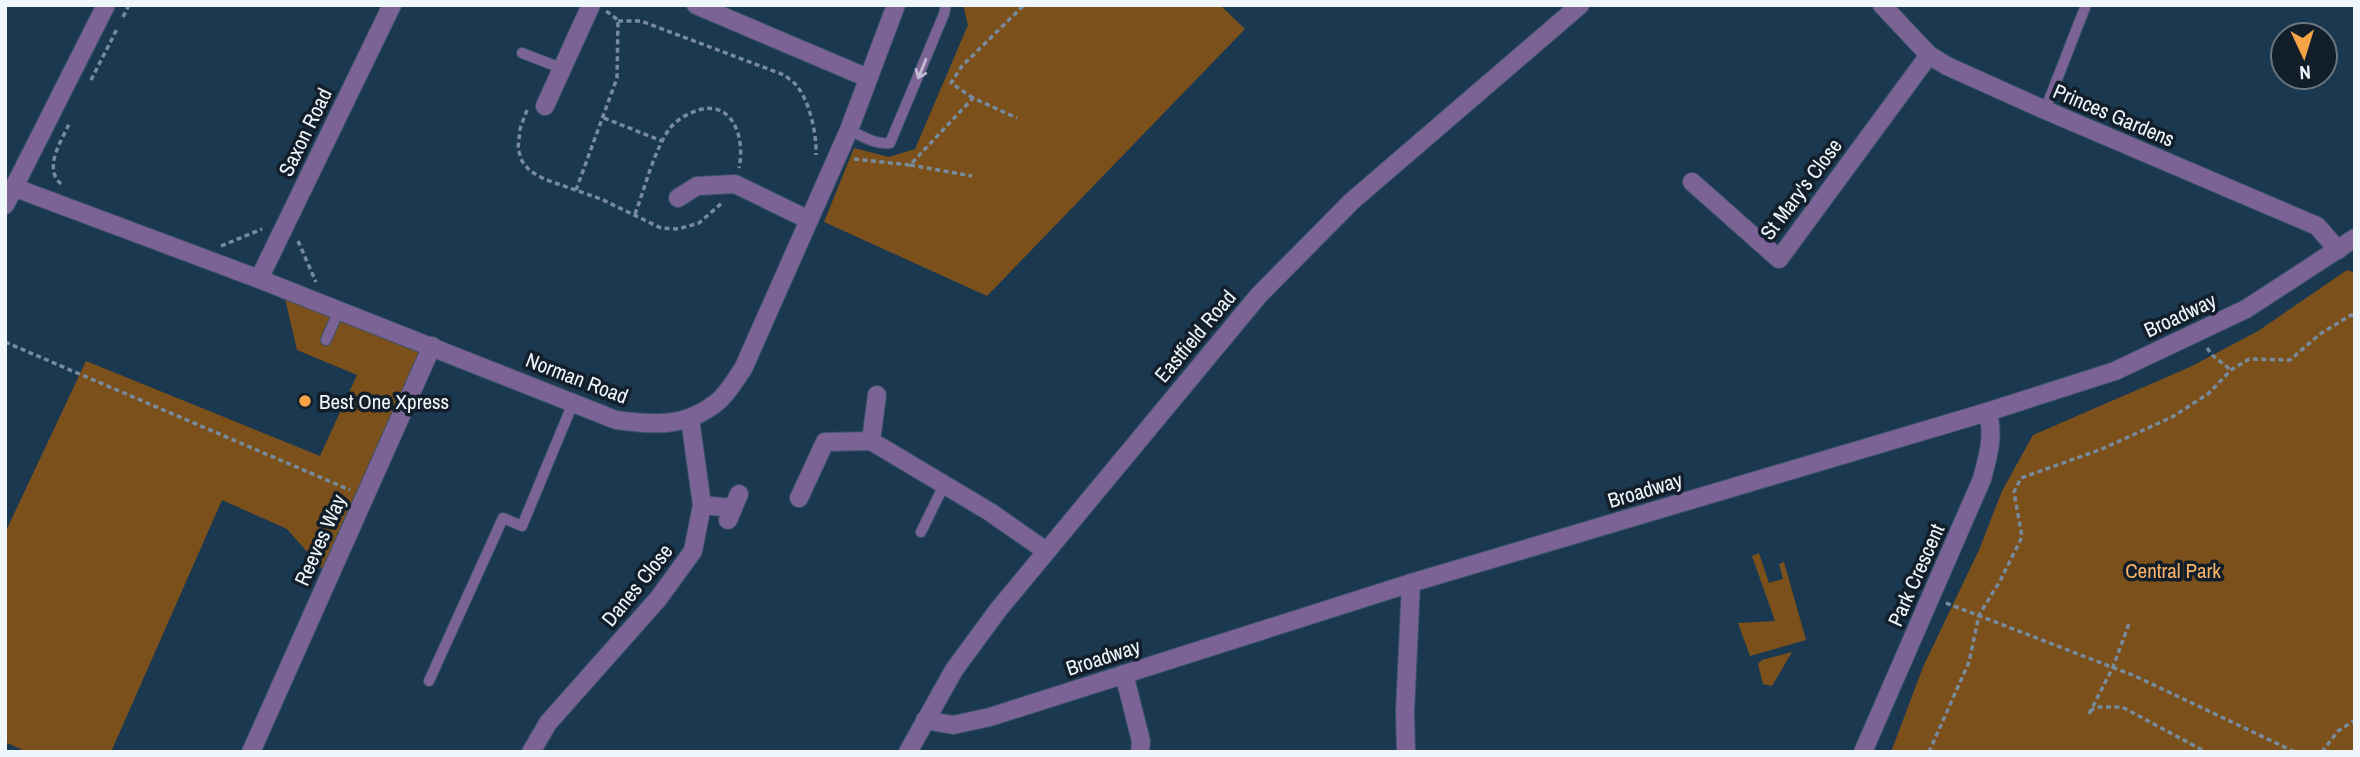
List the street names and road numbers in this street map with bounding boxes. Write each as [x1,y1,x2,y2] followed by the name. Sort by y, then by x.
[2049,76,2179,154] street label: Princes Gardens
[271,83,339,181] street label: Saxon Road
[1753,132,1849,246] street label: St Mary's Close
[1148,283,1242,389] street label: Eastfield Road
[2139,286,2221,344] street label: Broadway
[522,345,632,411] street label: Norman Road
[1604,465,1686,515] street label: Broadway
[287,489,353,590] street label: Reeves Way
[1881,519,1952,631] street label: Park Crescent
[595,538,679,632] street label: Danes Close
[1062,631,1144,683] street label: Broadway

